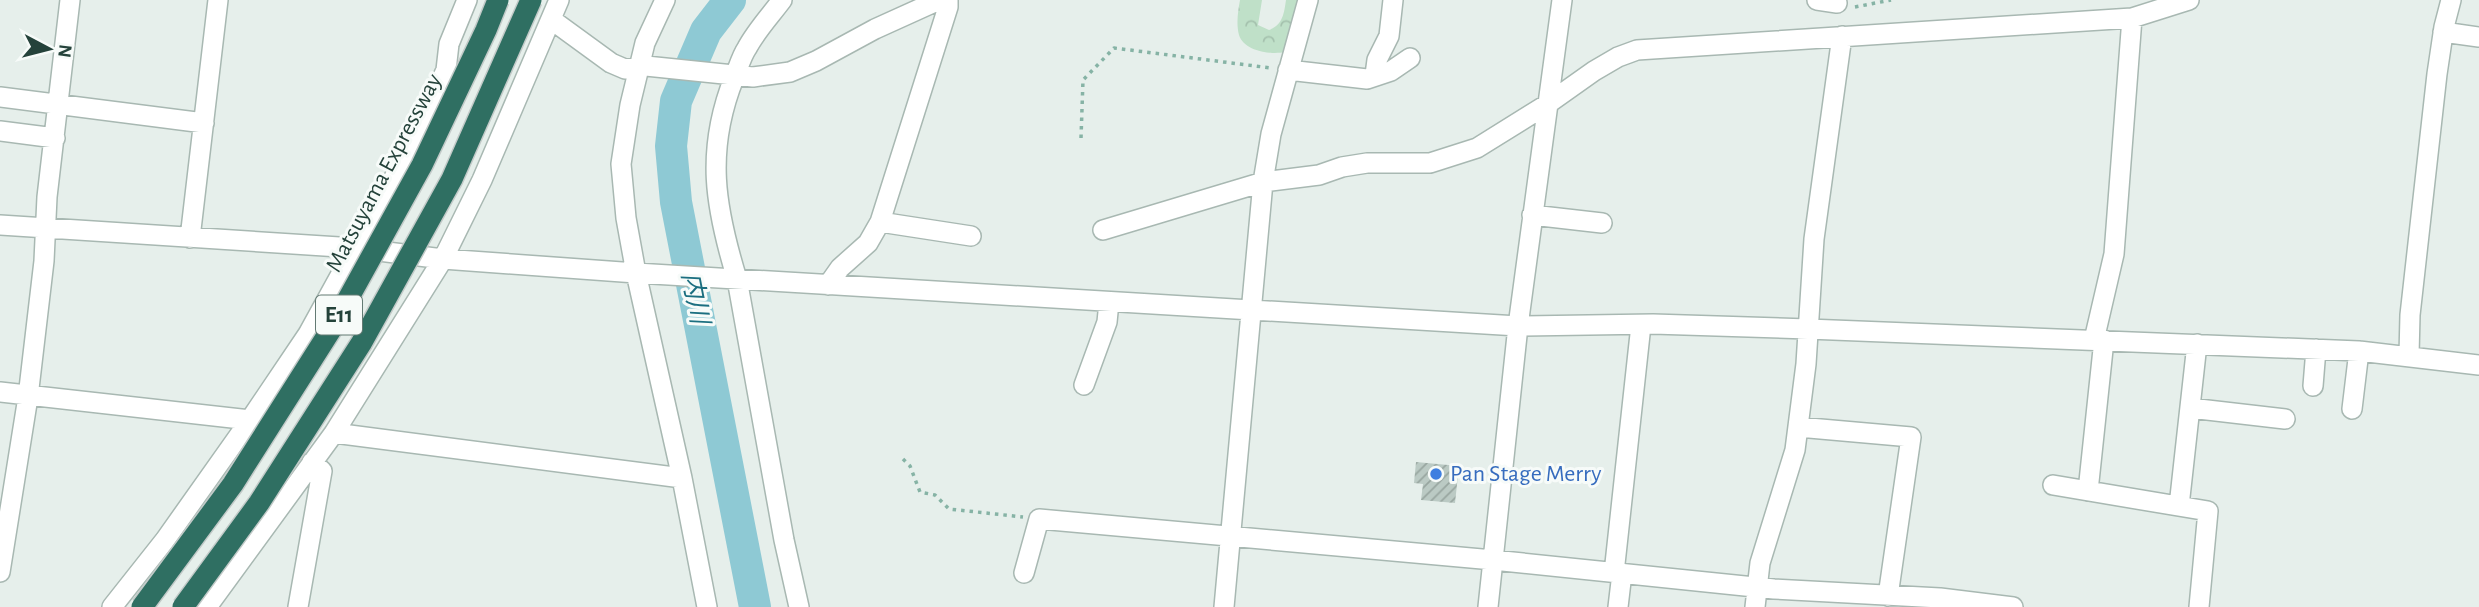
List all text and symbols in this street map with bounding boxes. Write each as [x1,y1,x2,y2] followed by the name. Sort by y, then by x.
[14,14,84,84] north arrow
[54,43,75,59] text: N
[322,70,446,276] street label: Matsuyama Expressway
[677,270,714,329] water label: 内川
[316,296,362,334] road number: E11
[1450,462,1601,486] place label: Pan Stage Merry
[1428,466,1444,482] marker: Pan Stage Merry

